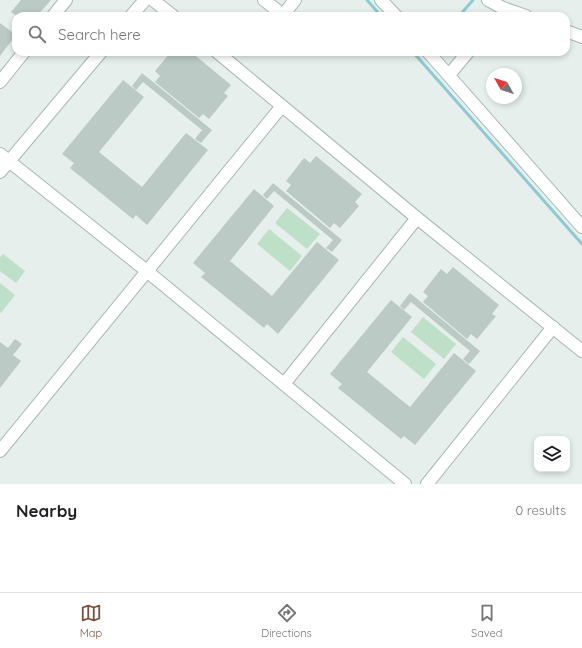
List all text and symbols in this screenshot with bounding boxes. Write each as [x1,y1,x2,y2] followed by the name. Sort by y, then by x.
[12,12,570,56] search box
[26,23,48,45] icon: search
[58,25,141,44] text: Search here
[486,68,522,104] north arrow
[534,436,570,472] map controls
[534,436,570,472] button: layers
[16,500,77,521] text: Nearby
[515,502,566,518] text: 0 results
[80,602,102,640] tab: Map
[261,602,312,640] tab: Directions
[471,602,502,640] tab: Saved

